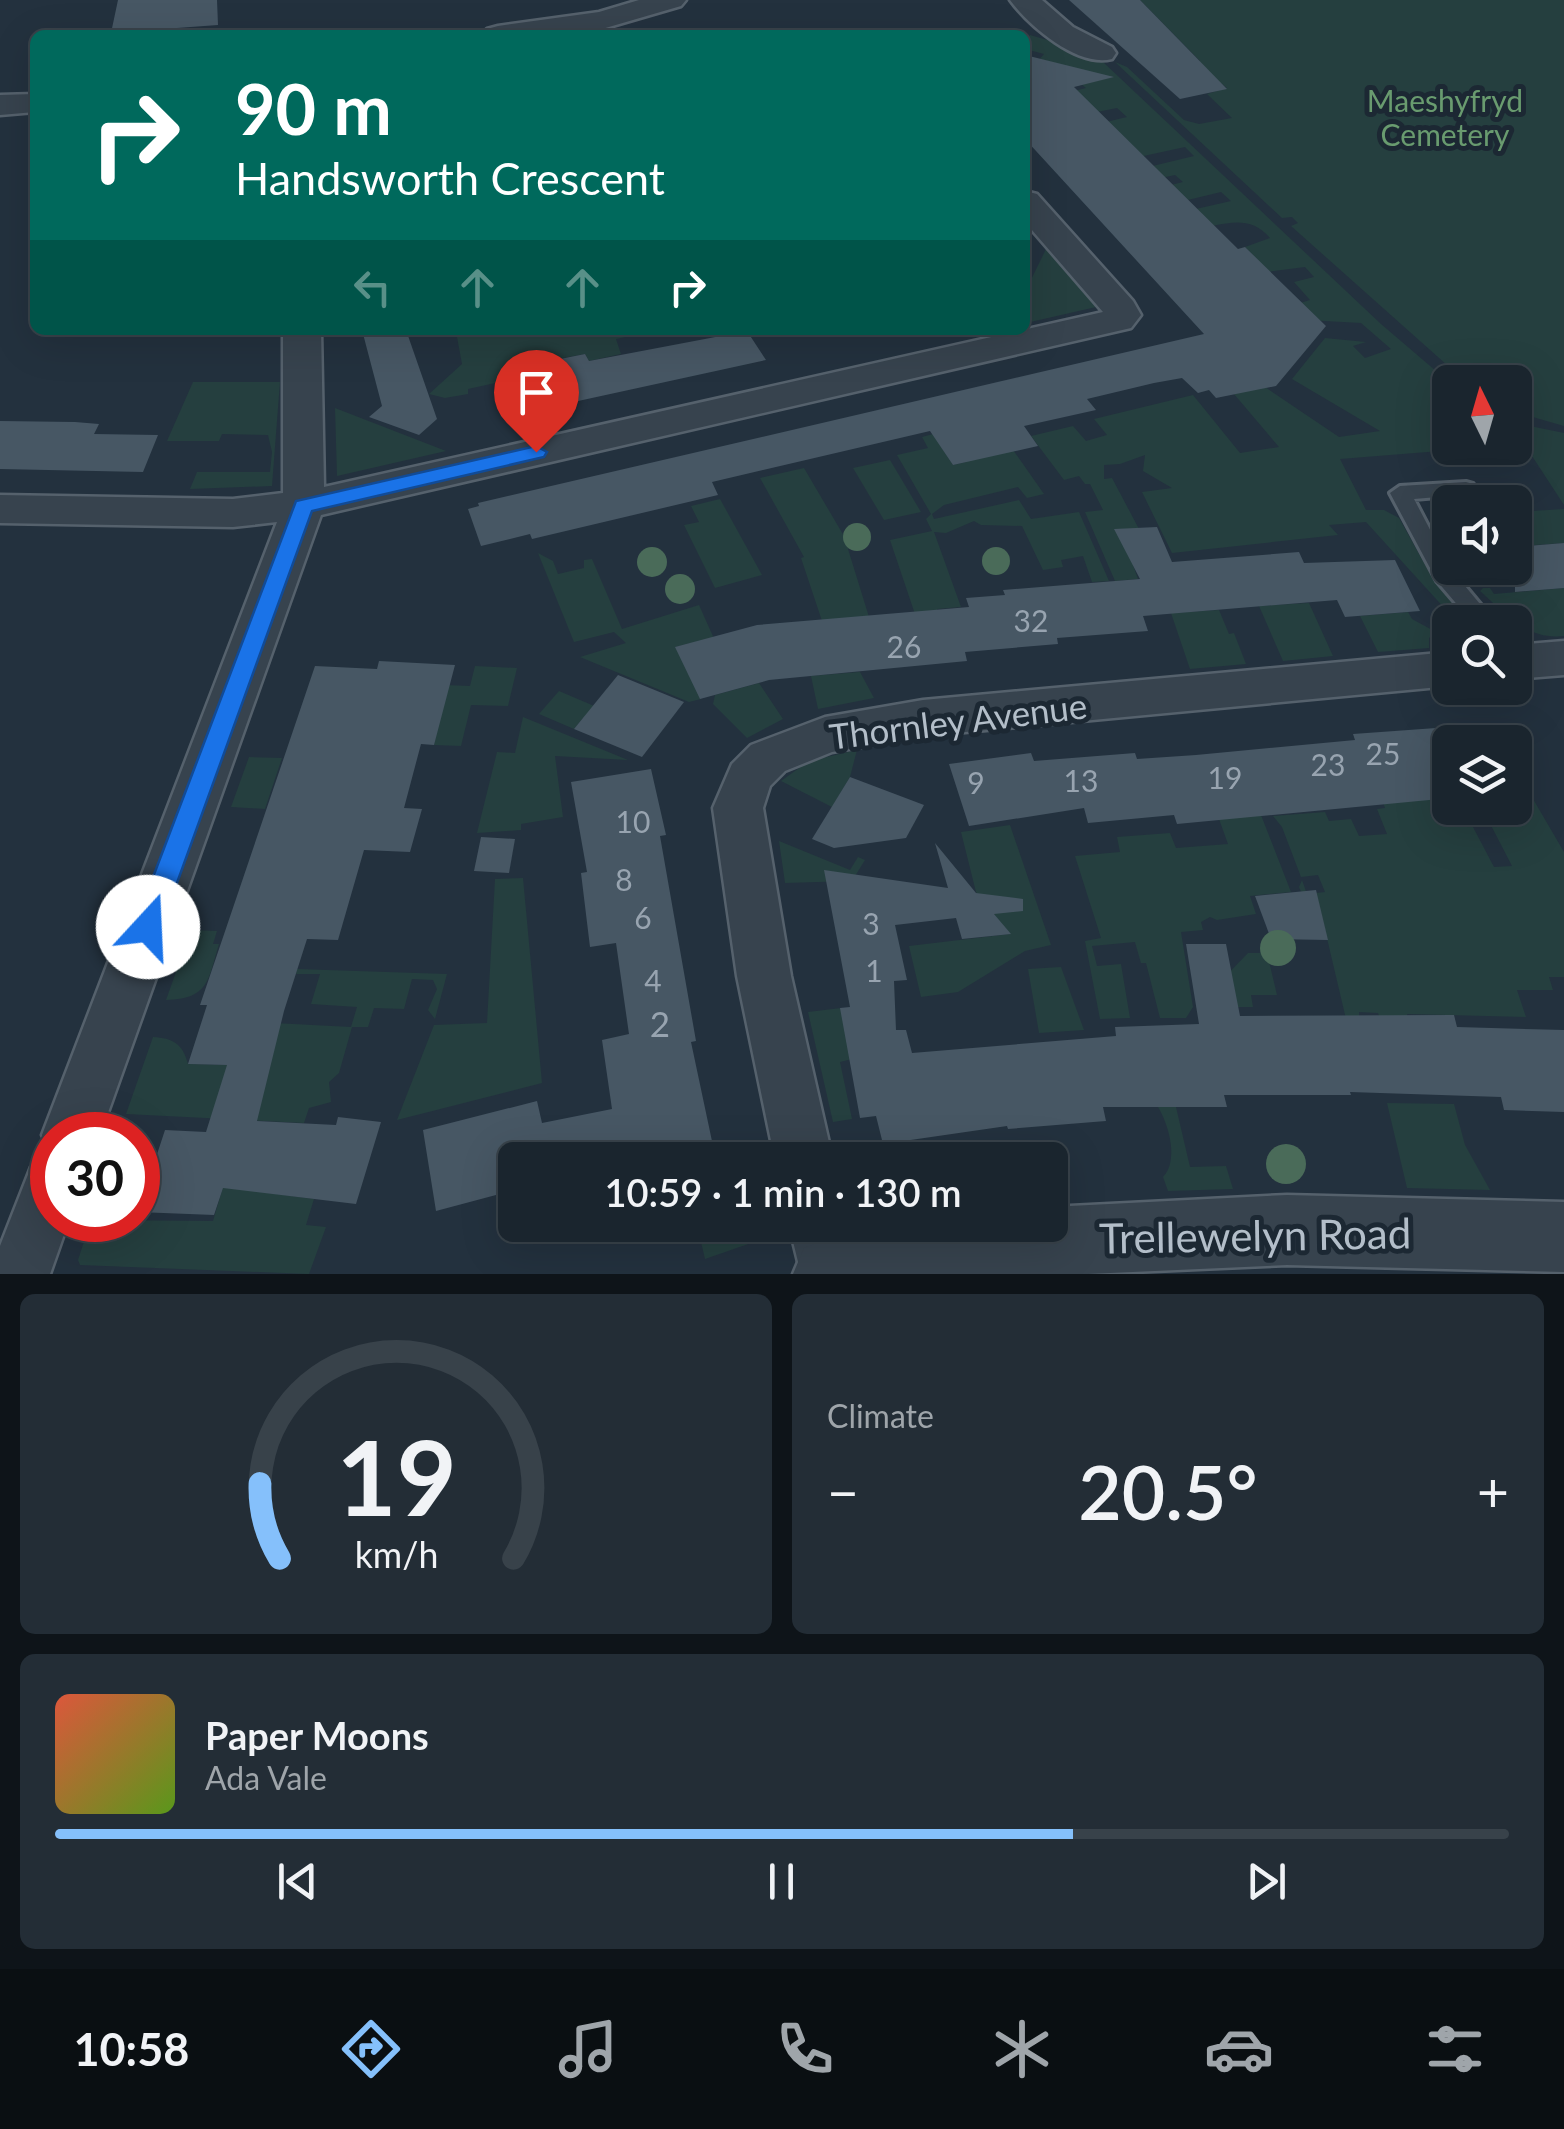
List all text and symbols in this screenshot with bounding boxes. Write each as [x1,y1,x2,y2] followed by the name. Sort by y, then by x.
[235,66,392,150] text: 90 m
[70,70,200,200] icon: right
[1367,82,1523,152] park label: Maeshyfryd Cemetery
[235,151,665,205] text: Handsworth Crescent
[345,260,400,315] icon: left
[450,260,505,315] icon: ahead
[555,260,610,315] icon: ahead
[660,260,715,315] icon: right
[494,350,579,453] pin
[509,365,564,420] icon: arrive
[1432,365,1532,465] north arrow
[1432,365,1532,825] map controls
[1432,485,1532,585] button: sound
[1014,602,1048,638] house number: 32
[1432,605,1532,705] button: search
[887,628,921,664] house number: 26
[827,683,1089,757] street label: Thornley Avenue
[1432,725,1532,825] button: layers
[1366,735,1400,771] house number: 25
[1311,746,1345,782] house number: 23
[1208,759,1242,795] house number: 19
[1064,762,1098,798] house number: 13
[967,764,985,800] house number: 9
[616,803,650,839] house number: 10
[615,861,633,897] house number: 8
[96,875,200,979] position arrow
[634,899,652,935] house number: 6
[862,905,880,941] house number: 3
[865,952,883,988] house number: 1
[644,962,662,998] house number: 4
[650,1002,670,1044] house number: 2
[30,1112,160,1242] speed limit sign: 30
[605,1169,961,1215] text: 10:59 · 1 min · 130 m
[1098,1207,1412,1263] street label: Trellewelyn Road
[827,1396,934,1435] text: Climate
[336,1413,456,1538] text: 19
[1078,1446,1258,1536] text: 20.5°
[827,1458,859,1524] text: −
[1477,1458,1509,1524] text: +
[354,1533,438,1576] text: km/h
[205,1712,429,1758] text: Paper Moons
[205,1758,327,1797] text: Ada Vale
[270,1854,325,1909] icon: previous
[754,1854,809,1909] icon: pause
[1239,1854,1294,1909] icon: next
[336,2014,406,2084] icon: directions
[553,2014,623,2084] icon: music
[770,2014,840,2084] icon: phone
[987,2014,1057,2084] icon: climate
[1204,2014,1274,2084] icon: car
[1420,2014,1490,2084] icon: filters
[73,2022,189,2076] text: 10:58

